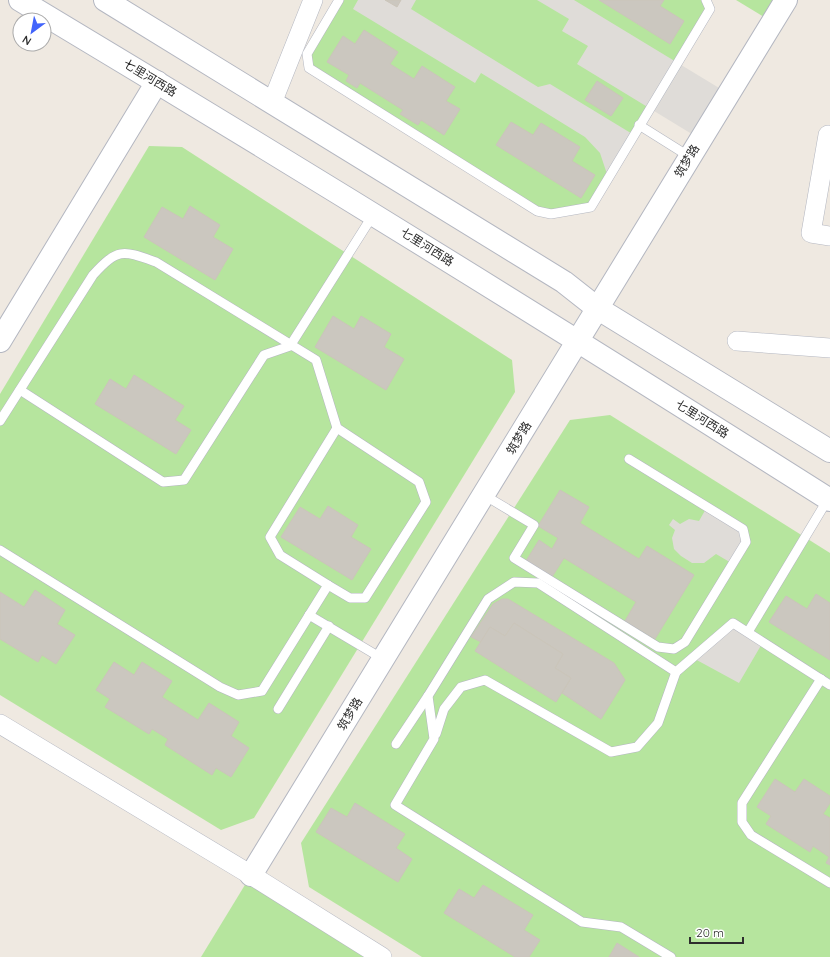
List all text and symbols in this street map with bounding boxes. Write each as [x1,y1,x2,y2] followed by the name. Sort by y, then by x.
[12,12,52,52] north arrow
[20,32,34,49] text: N
[121,56,180,99] street label: 七里河西路
[671,141,702,180] street label: 筑梦路
[398,224,457,269] street label: 七里河西路
[673,396,732,441] street label: 七里河西路
[503,418,534,457] street label: 筑梦路
[334,694,365,733] street label: 筑梦路
[690,919,743,945] scale bar
[696,925,724,940] text: 20 m

